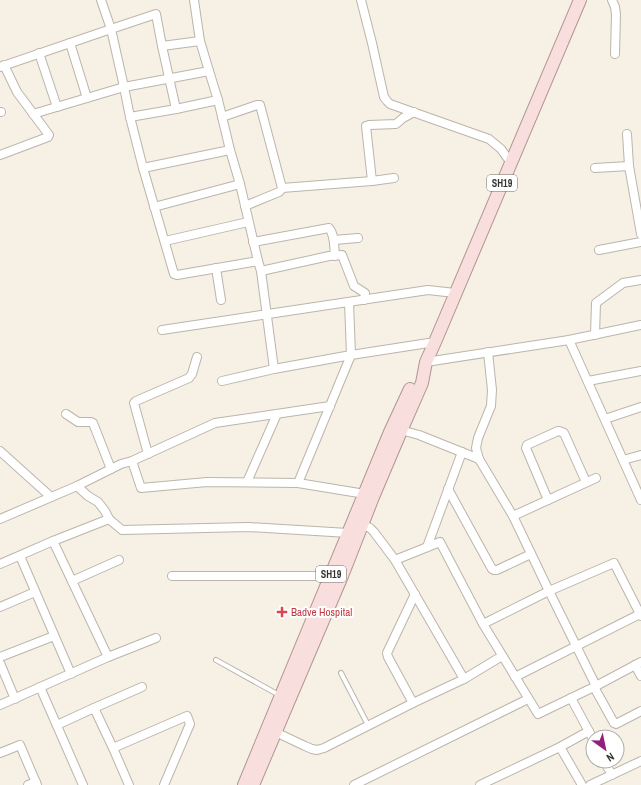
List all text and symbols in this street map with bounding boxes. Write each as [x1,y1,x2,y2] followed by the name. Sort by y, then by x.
[487,175,517,191] road number: SH19
[316,566,346,582] road number: SH19
[291,605,352,619] place label: Badve Hospital
[276,606,288,618] marker: Badve Hospital
[585,729,625,769] north arrow
[604,750,617,765] text: N

